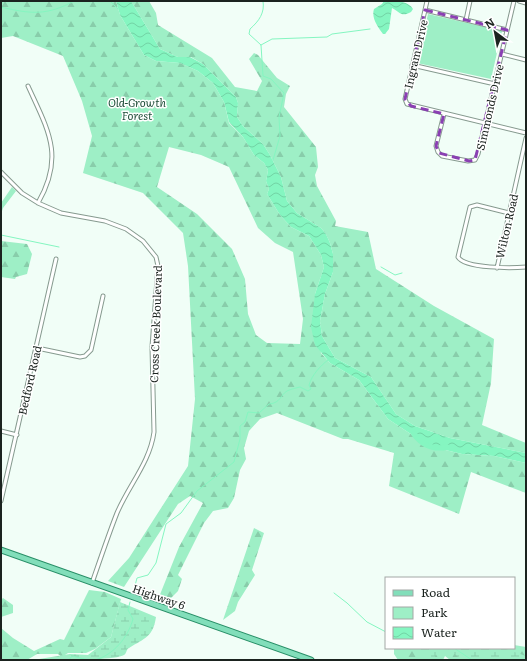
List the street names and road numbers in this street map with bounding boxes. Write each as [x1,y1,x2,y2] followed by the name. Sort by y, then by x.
[399,17,431,90] street label: Ingram Drive
[471,62,507,152] street label: Simmonds Drive
[491,192,521,260] street label: Wilton Road
[145,265,165,383] street label: Cross Creek Boulevard
[13,343,45,416] street label: Bedford Road
[130,579,188,613] street label: Highway 6

